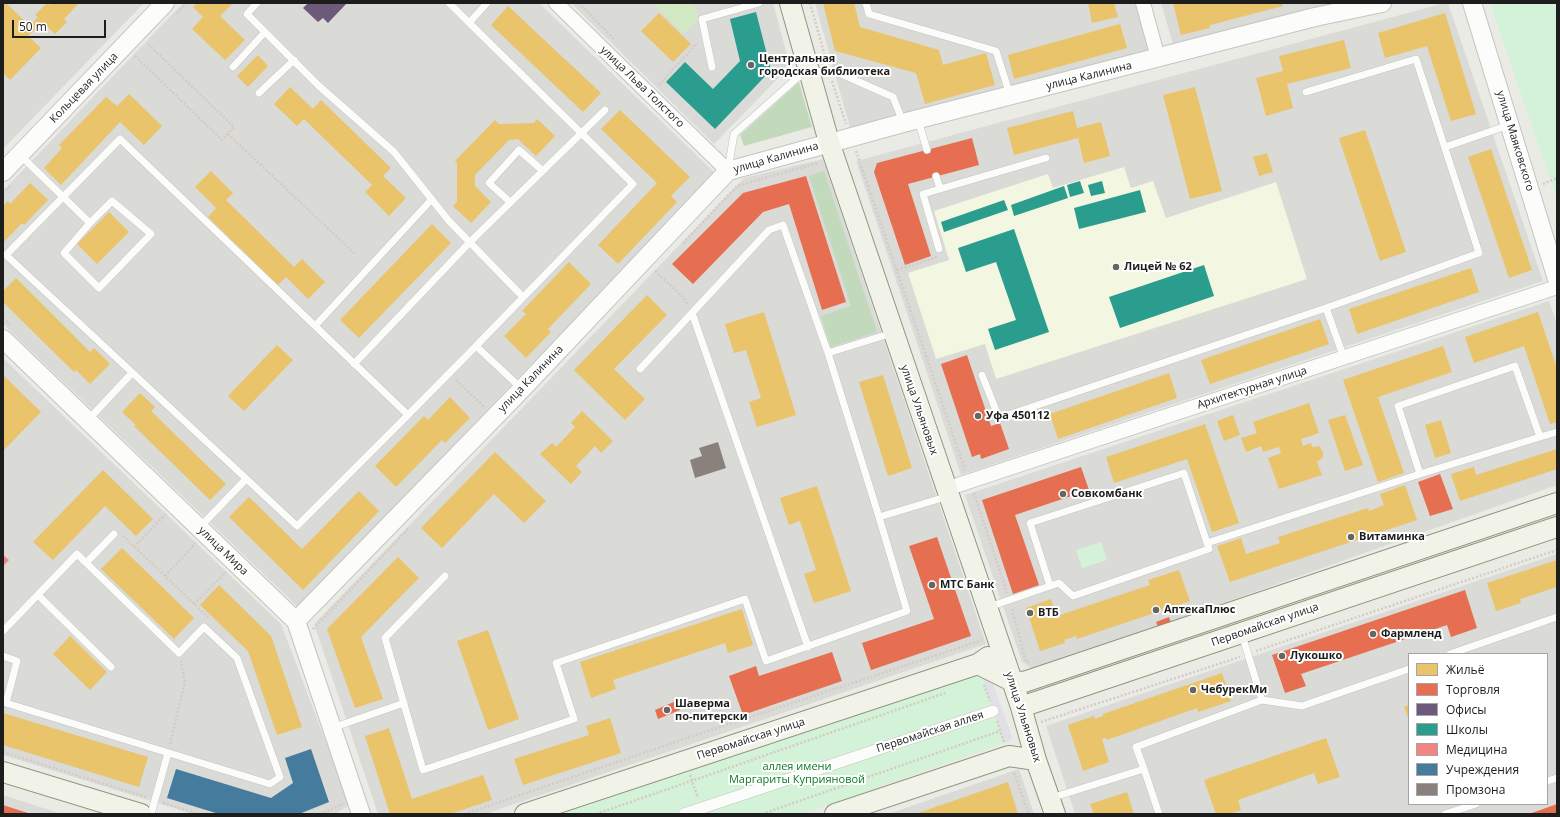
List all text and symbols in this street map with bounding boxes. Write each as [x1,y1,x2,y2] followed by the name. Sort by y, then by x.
[14,12,108,38] scale bar
[19,18,47,35] text: 50 m
[597,44,687,130] street label: улица Льва Толстого
[47,50,121,126] street label: Кольцевая улица
[759,52,890,78] place label: Центральная городская библиотека
[1045,59,1133,93] street label: улица Калинина
[746,60,756,70] marker: Центральная городская библиотека
[1493,89,1537,193] street label: улица Маяковского
[732,140,820,176] street label: улица Калинина
[1124,260,1192,274] place label: Лицей № 62
[1111,262,1121,272] marker: Лицей № 62
[496,343,566,415] street label: улица Калинина
[897,363,941,457] street label: улица Ульяновых
[1195,364,1309,412] street label: Архитектурная улица
[986,409,1049,423] place label: Уфа 450112
[973,411,983,421] marker: Уфа 450112
[1071,487,1142,501] place label: Совкомбанк
[1058,489,1068,499] marker: Совкомбанк
[195,524,251,578] street label: улица Мира
[1359,530,1425,544] place label: Витаминка
[1346,532,1356,542] marker: Витаминка
[940,578,994,592] place label: МТС Банк
[927,580,937,590] marker: МТС Банк
[1210,600,1320,650] street label: Первомайская улица
[1164,603,1235,617] place label: АптекаПлюс
[1151,605,1161,615] marker: АптекаПлюс
[1038,606,1059,620] place label: ВТБ
[1025,608,1035,618] marker: ВТБ
[1381,627,1442,641] place label: Фармленд
[1368,629,1378,639] marker: Фармленд
[1290,649,1342,663] place label: Лукошко
[1277,651,1287,661] marker: Лукошко
[1408,653,1548,805] legend
[1446,661,1484,678] text: Жильё
[1002,670,1044,764] street label: улица Ульяновых
[1446,681,1500,698] text: Торговля
[1201,683,1267,697] place label: ЧебурекМи
[1188,685,1198,695] marker: ЧебурекМи
[675,697,748,723] place label: Шаверма по-питерски
[1446,701,1487,718] text: Офисы
[662,705,672,715] marker: Шаверма по-питерски
[875,708,985,756] street label: Первомайская аллея
[695,715,807,763] street label: Первомайская улица
[1446,721,1488,738] text: Школы
[1446,741,1507,758] text: Медицина
[729,760,865,786] park label: аллея имени Маргариты Куприяновой
[1446,761,1519,778] text: Учреждения
[1446,781,1505,798] text: Промзона

